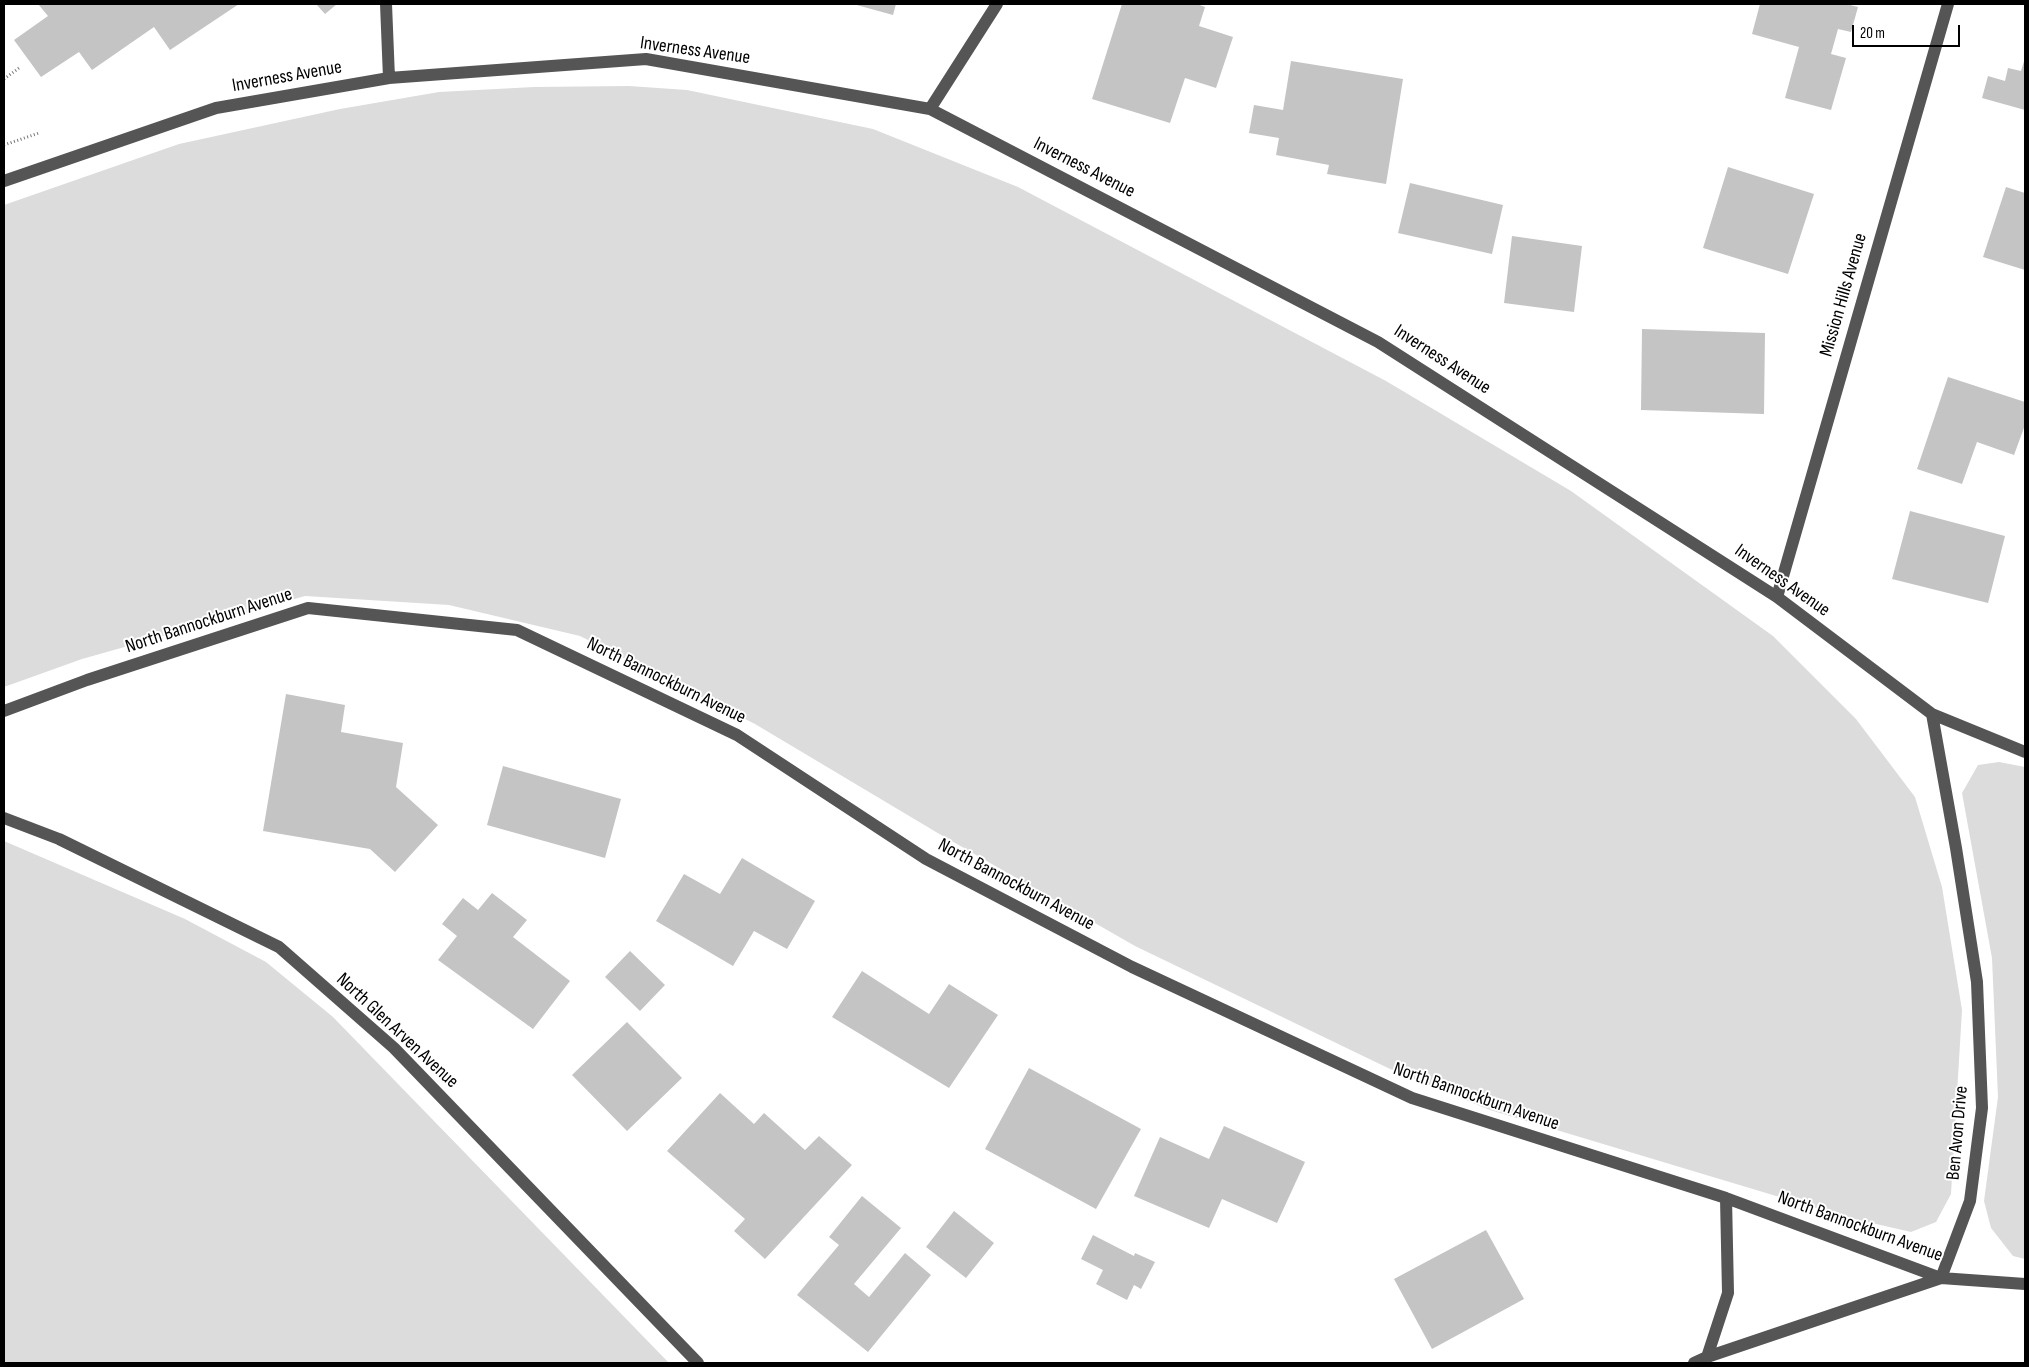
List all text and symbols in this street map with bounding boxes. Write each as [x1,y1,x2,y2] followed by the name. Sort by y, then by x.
[1854,15,1962,47] scale bar
[1860,24,1885,43] text: 20 m
[639,32,751,70] street label: Inverness Avenue
[230,56,344,98] street label: Inverness Avenue
[1029,133,1139,203] street label: Inverness Avenue
[1815,231,1873,359] street label: Mission Hills Avenue
[1389,320,1495,400] street label: Inverness Avenue
[1730,540,1834,622] street label: Inverness Avenue
[123,583,295,659] street label: North Bannockburn Avenue
[583,633,749,729] street label: North Bannockburn Avenue
[934,834,1098,936] street label: North Bannockburn Avenue
[331,969,463,1093] street label: North Glen Arven Avenue
[1390,1058,1562,1136] street label: North Bannockburn Avenue
[1943,1085,1973,1181] street label: Ben Avon Drive
[1774,1187,1946,1267] street label: North Bannockburn Avenue

